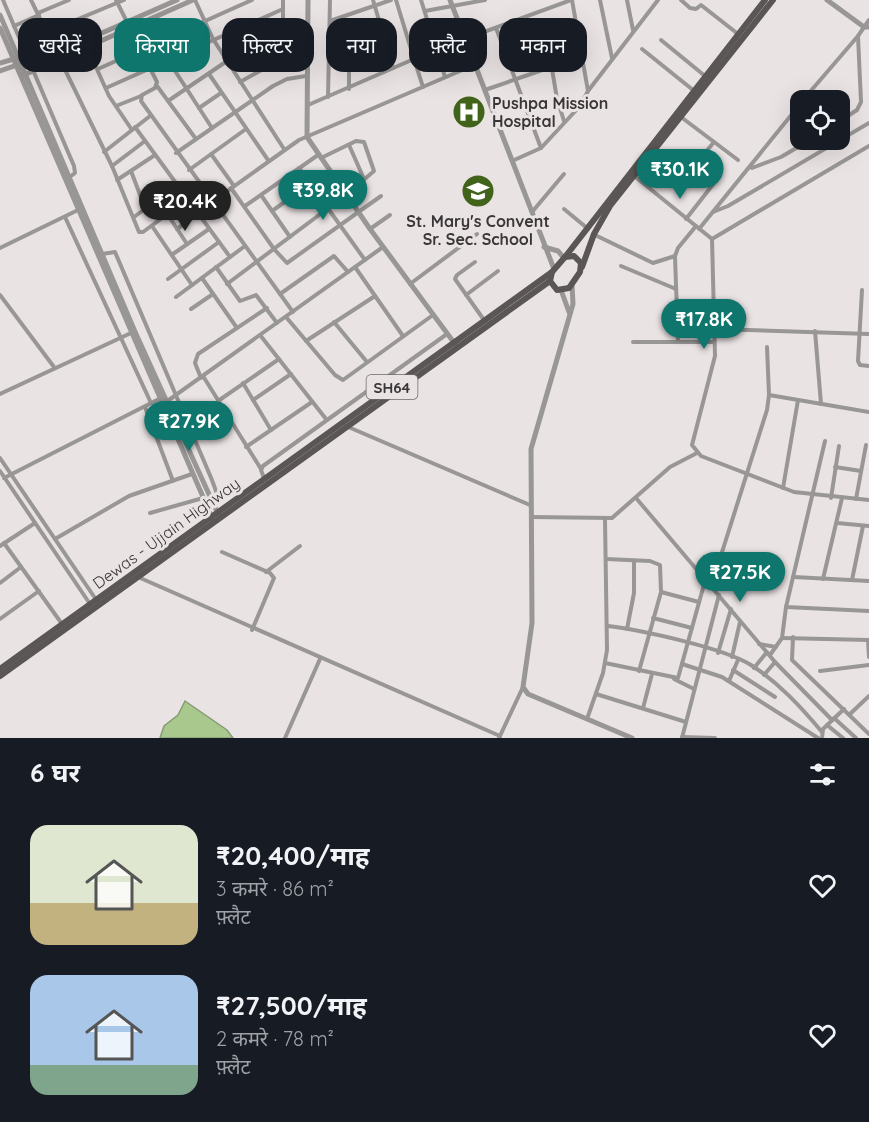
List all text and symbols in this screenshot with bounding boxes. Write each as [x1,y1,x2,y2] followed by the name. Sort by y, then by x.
[18,18,102,72] chip: खरीदें
[114,18,210,72] chip: किराया
[222,18,314,72] chip: फ़िल्टर
[326,18,397,72] chip: नया
[409,18,487,72] chip: फ़्लैट
[499,18,587,72] chip: मकान
[790,90,850,150] map controls
[790,90,850,150] button: locate
[492,93,608,131] place label: Pushpa Mission Hospital
[451,94,487,130] hospital icon: Pushpa Mission Hospital
[631,149,729,200] pin: ₹30.1K
[651,156,709,181] text: ₹30.1K
[274,170,372,221] pin: ₹39.8K
[460,173,496,209] school or university icon: St. Mary's Convent Sr. Sec. School
[292,177,354,202] text: ₹39.8K
[136,181,234,232] pin: ₹20.4K
[153,188,217,213] text: ₹20.4K
[406,211,550,249] place label: St. Mary's Convent Sr. Sec. School
[655,299,753,350] pin: ₹17.8K
[675,306,733,331] text: ₹17.8K
[366,375,418,399] road number: SH64
[140,401,238,452] pin: ₹27.9K
[158,408,220,433] text: ₹27.9K
[89,473,243,593] street label: Dewas - Ujjain Highway
[691,552,789,603] pin: ₹27.5K
[709,559,771,584] text: ₹27.5K
[30,756,80,789] text: 6 घर
[806,758,839,791] icon: filters
[216,839,370,872] text: ₹20,400/माह
[78,849,150,921] icon: home
[806,869,839,902] icon: heart
[216,876,334,901] text: 3 कमरे · 86 m²
[216,904,251,929] text: फ़्लैट
[216,989,367,1022] text: ₹27,500/माह
[78,999,150,1071] icon: home
[806,1019,839,1052] icon: heart
[216,1026,334,1051] text: 2 कमरे · 78 m²
[216,1054,251,1079] text: फ़्लैट

